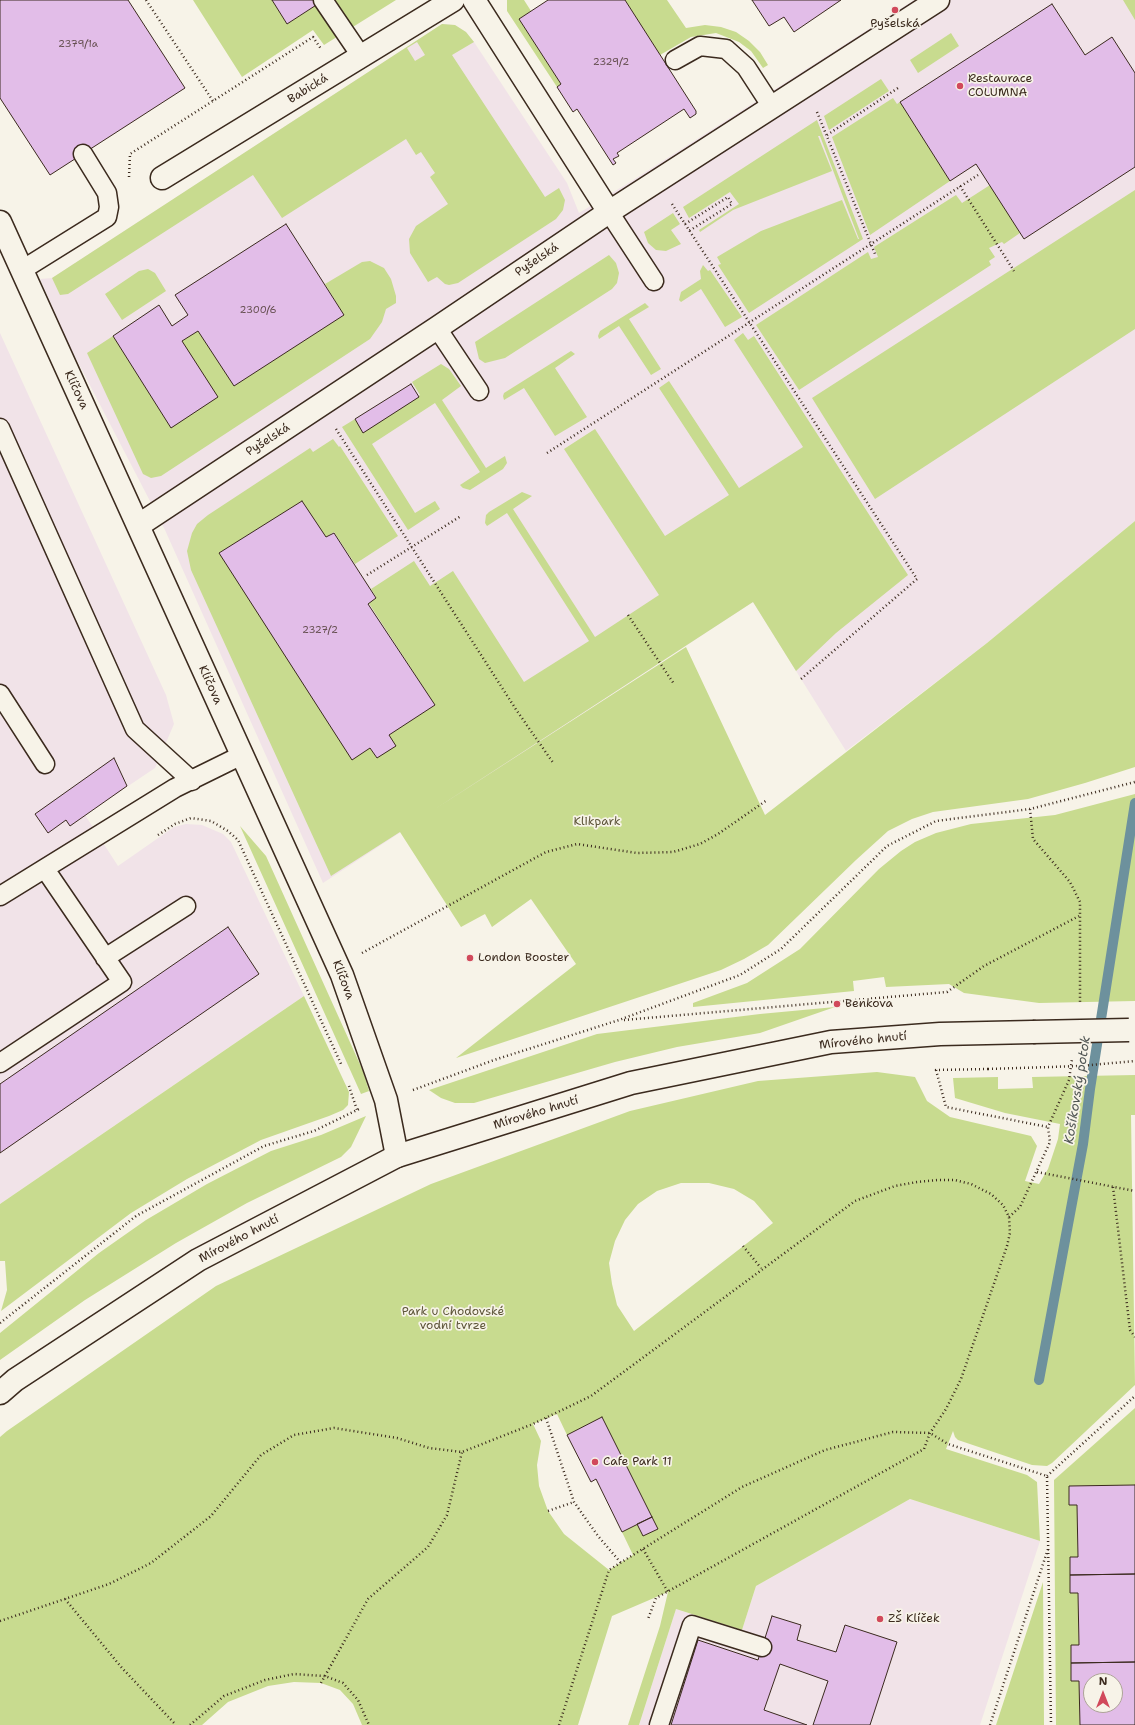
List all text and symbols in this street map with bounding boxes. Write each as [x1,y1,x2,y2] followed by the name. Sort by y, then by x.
[890,5,900,15] marker: Pyšelská
[870,17,920,31] place label: Pyšelská
[58,38,98,50] house number: 2379/1a
[593,56,629,68] house number: 2329/2
[285,71,331,107] street label: Babická
[968,72,1032,100] place label: Restaurace COLUMNA
[955,81,965,91] marker: Restaurace COLUMNA
[512,240,562,280] street label: Pyšelská
[239,304,277,316] house number: 2300/6
[61,368,91,412] street label: Klíčova
[243,421,293,459] street label: Pyšelská
[302,624,338,636] house number: 2327/2
[195,663,225,707] street label: Klíčova
[573,815,621,829] park label: Klikpark
[478,951,569,965] place label: London Booster
[465,953,475,963] marker: London Booster
[329,958,357,1002] street label: Klíčova
[845,997,893,1011] place label: Benkova
[832,999,842,1009] marker: Benkova
[818,1029,908,1053] street label: Mírového hnutí
[1062,1035,1094,1145] water label: Košíkovský potok
[492,1093,580,1133] street label: Mírového hnutí
[197,1212,281,1266] street label: Mírového hnutí
[402,1305,504,1333] park label: Park u Chodovské vodní tvrze
[603,1455,672,1469] place label: Cafe Park 11
[590,1457,600,1467] marker: Cafe Park 11
[888,1612,940,1626] place label: ZŠ Klíček
[875,1614,885,1624] marker: ZŠ Klíček
[1083,1673,1123,1713] north arrow
[1099,1674,1107,1689] text: N

